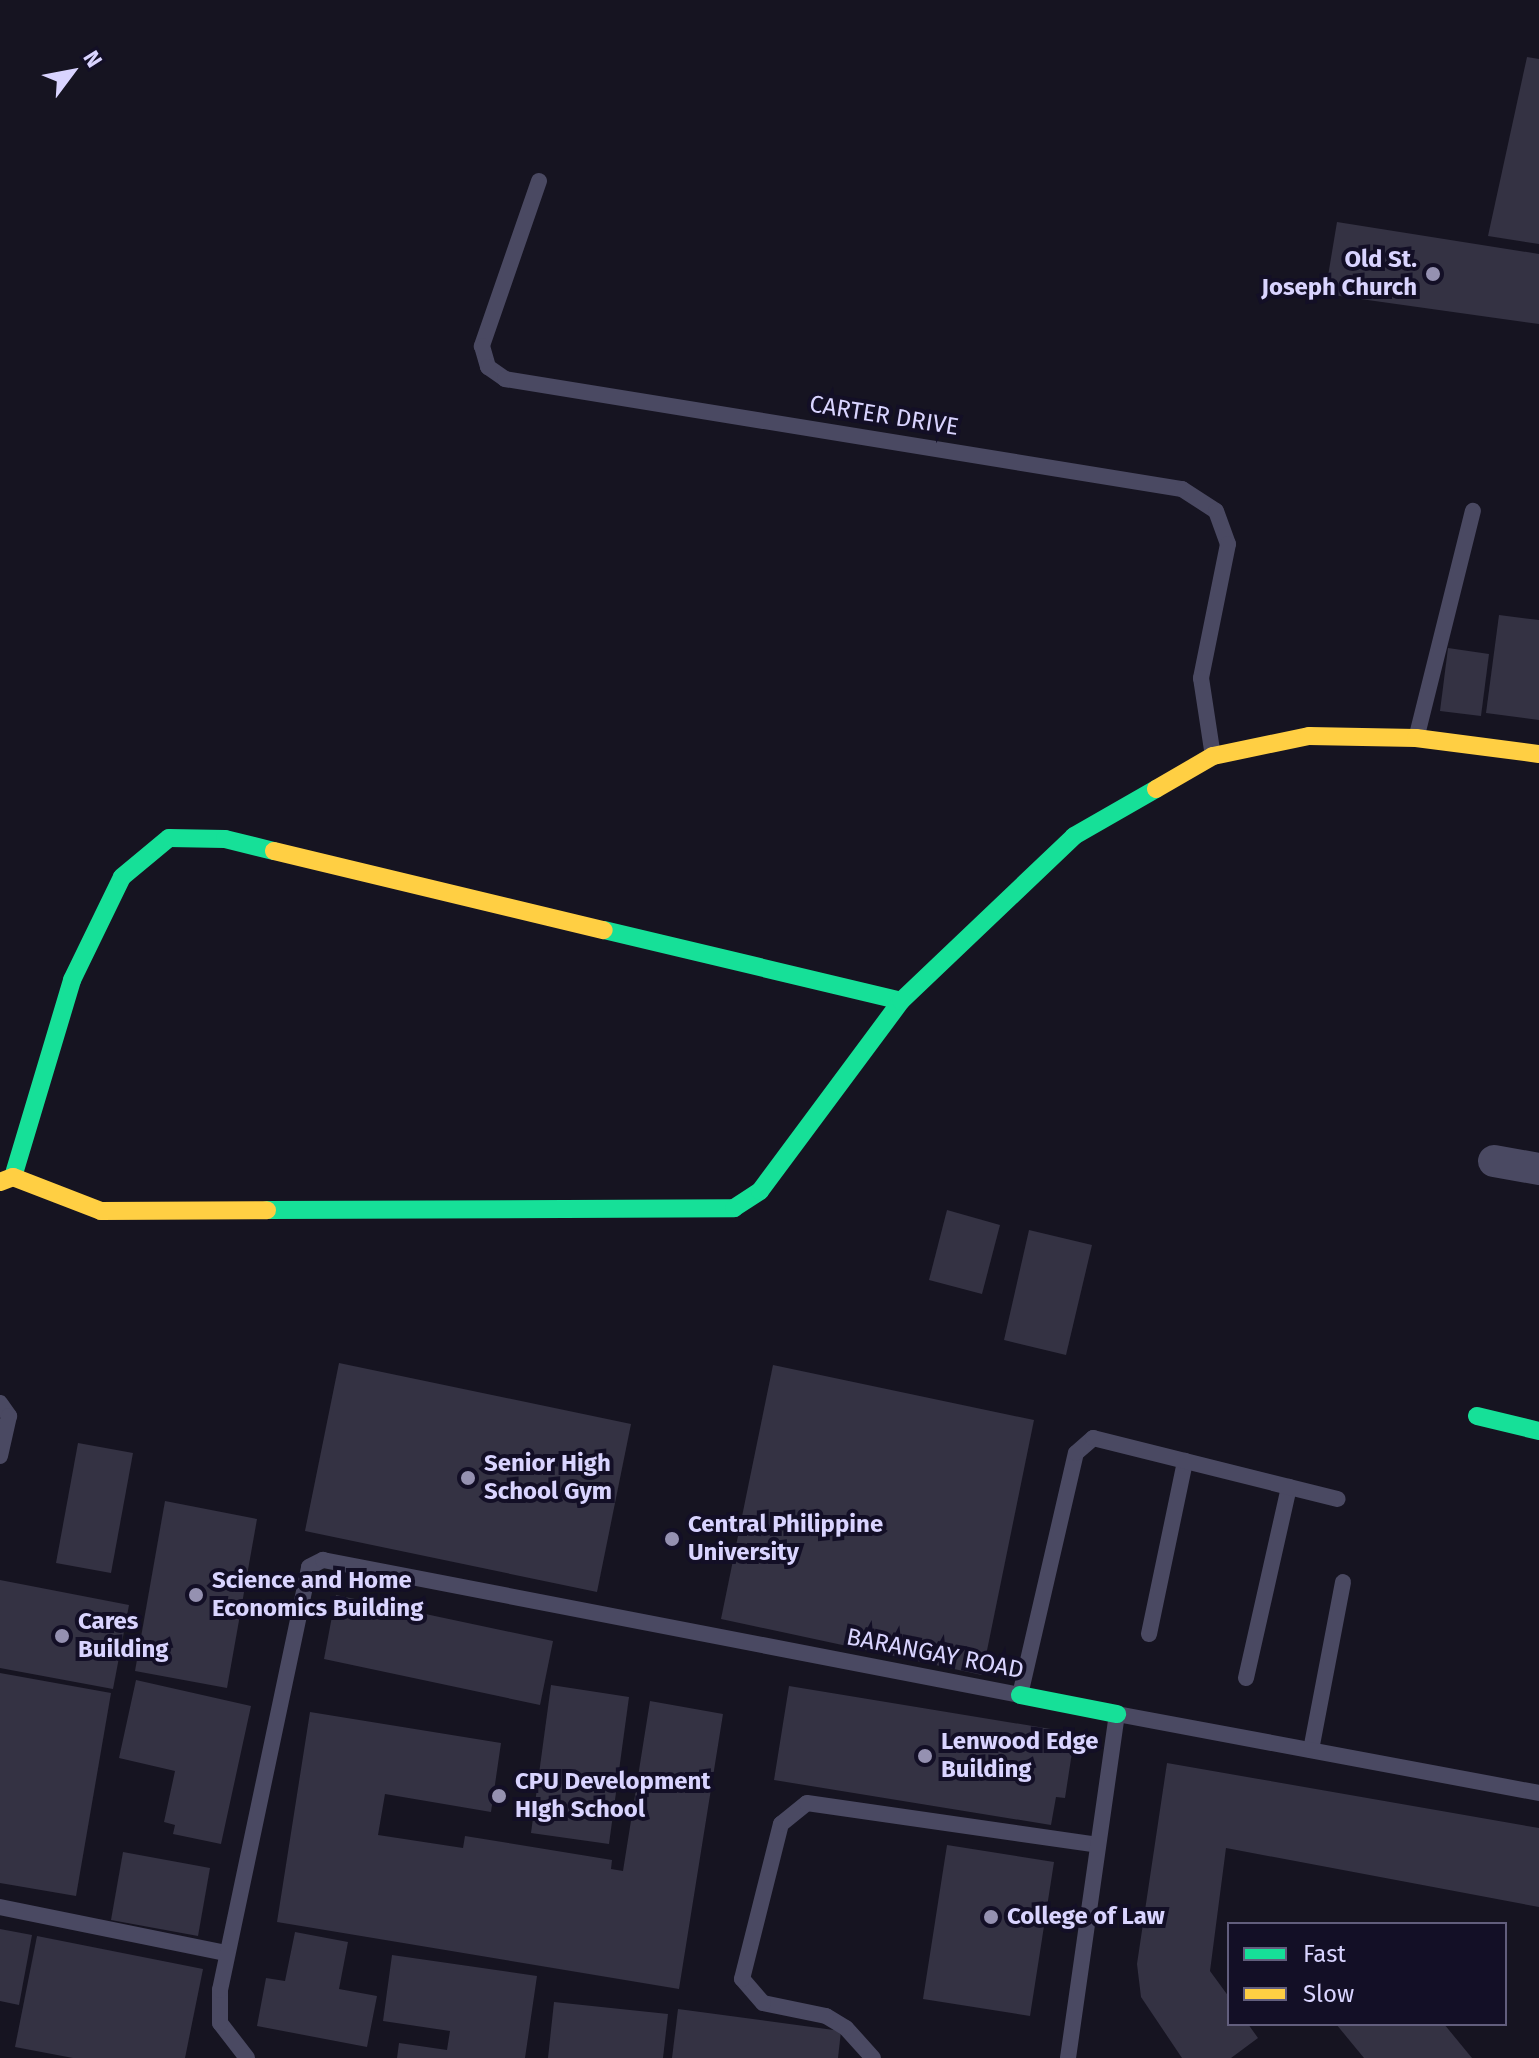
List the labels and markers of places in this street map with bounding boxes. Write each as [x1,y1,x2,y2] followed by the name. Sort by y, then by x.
[1261,246,1417,302] place label: Old St. Joseph Church
[1424,265,1442,283] marker: Old St. Joseph Church
[484,1450,612,1506] place label: Senior High School Gym
[459,1469,477,1487] marker: Senior High School Gym
[688,1511,883,1567] place label: Central Philippine University
[663,1530,681,1548] marker: Central Philippine University
[212,1567,423,1623] place label: Science and Home Economics Building
[187,1586,205,1604] marker: Science and Home Economics Building
[78,1608,169,1664] place label: Cares Building
[53,1627,71,1645] marker: Cares Building
[941,1728,1098,1784] place label: Lenwood Edge Building
[916,1747,934,1765] marker: Lenwood Edge Building
[515,1768,711,1824] place label: CPU Development HIgh School
[490,1787,508,1805] marker: CPU Development HIgh School
[1007,1903,1165,1931] place label: College of Law
[982,1908,1000,1926] marker: College of Law

